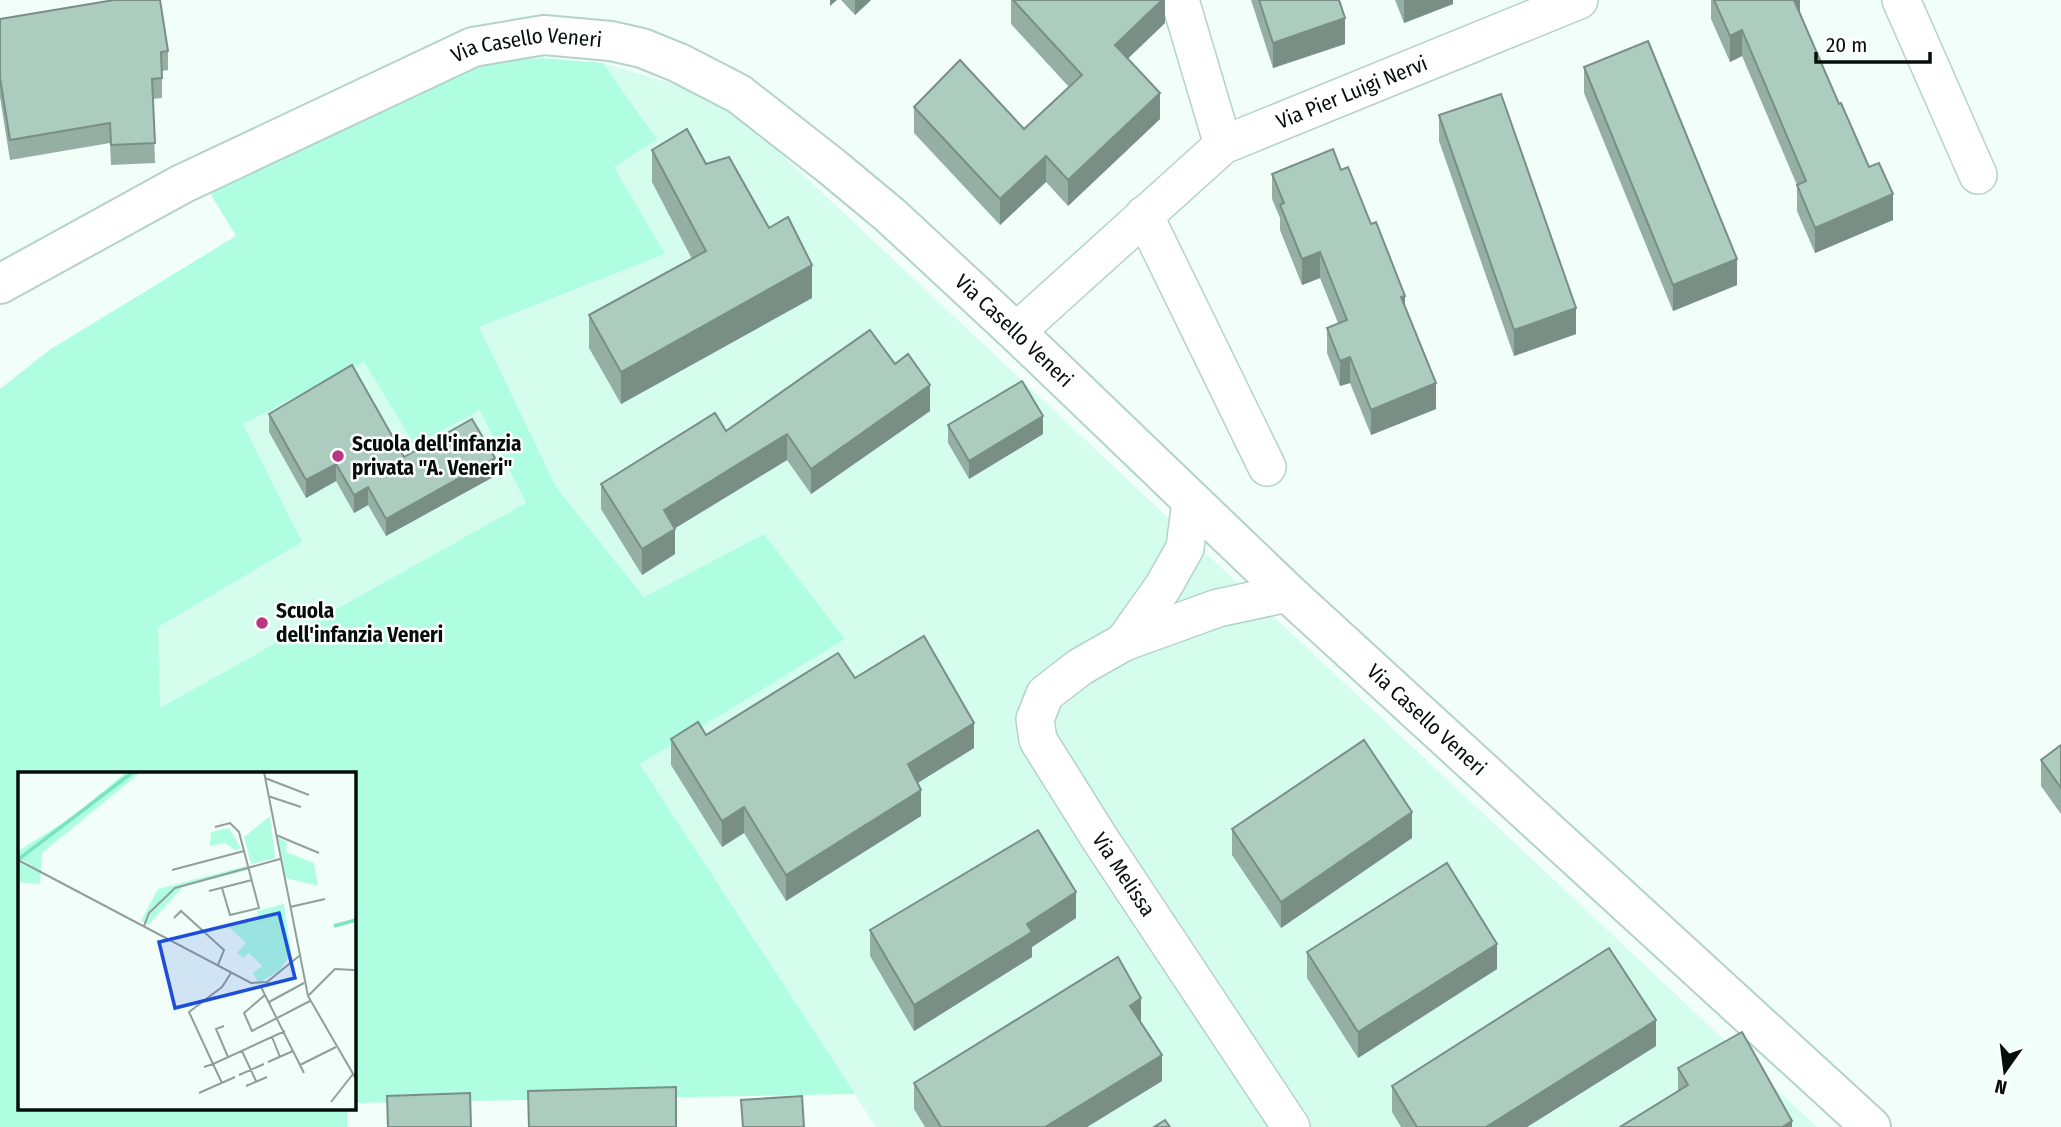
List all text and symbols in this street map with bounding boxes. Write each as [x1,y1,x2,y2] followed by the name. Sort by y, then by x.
[1816,21,1930,65] scale bar
[447,22,603,68] street label: Via Casello Veneri
[1826,32,1867,58] text: 20 m
[1272,50,1431,135] street label: Via Pier Luigi Nervi
[949,269,1078,393] street label: Via Casello Veneri
[352,431,521,481] place label: Scuola dell'infanzia privata "A. Veneri"
[330,448,346,464] marker: Scuola dell'infanzia privata "A. Veneri"
[276,598,443,648] place label: Scuola dell'infanzia Veneri
[254,615,270,631] marker: Scuola dell'infanzia Veneri
[1361,659,1492,781] street label: Via Casello Veneri
[18,772,355,1110] inset map
[1086,828,1161,921] street label: Via Melissa
[1970,1036,2040,1106] north arrow
[1993,1074,2009,1100] text: N

